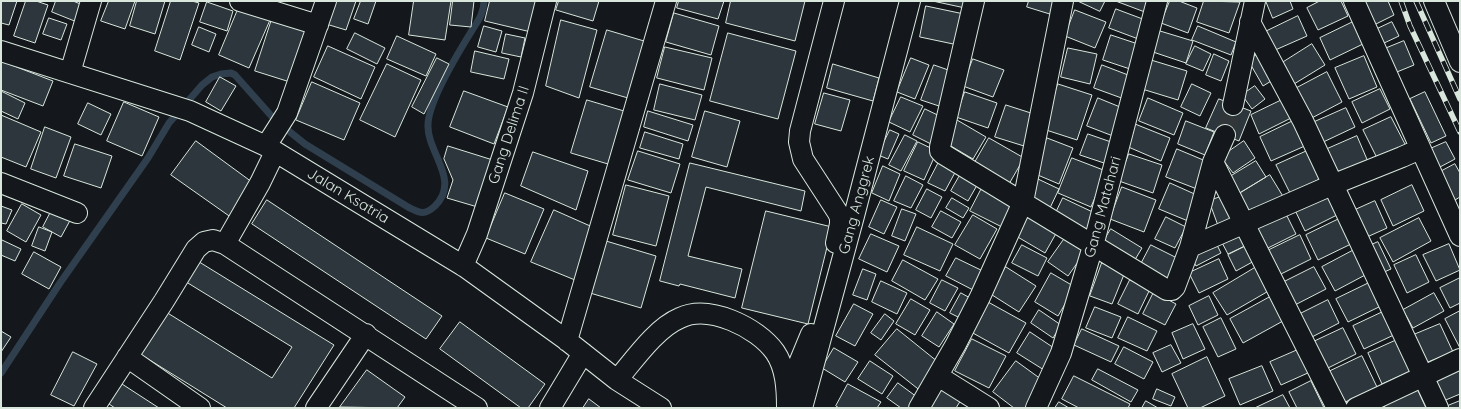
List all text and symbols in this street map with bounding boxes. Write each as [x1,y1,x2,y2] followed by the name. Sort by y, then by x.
[485,84,533,186] street label: Gang Delima II
[835,154,879,256] street label: Gang Anggrek
[1081,154,1125,260] street label: Gang Matahari
[304,164,392,228] street label: Jalan Ksatria

